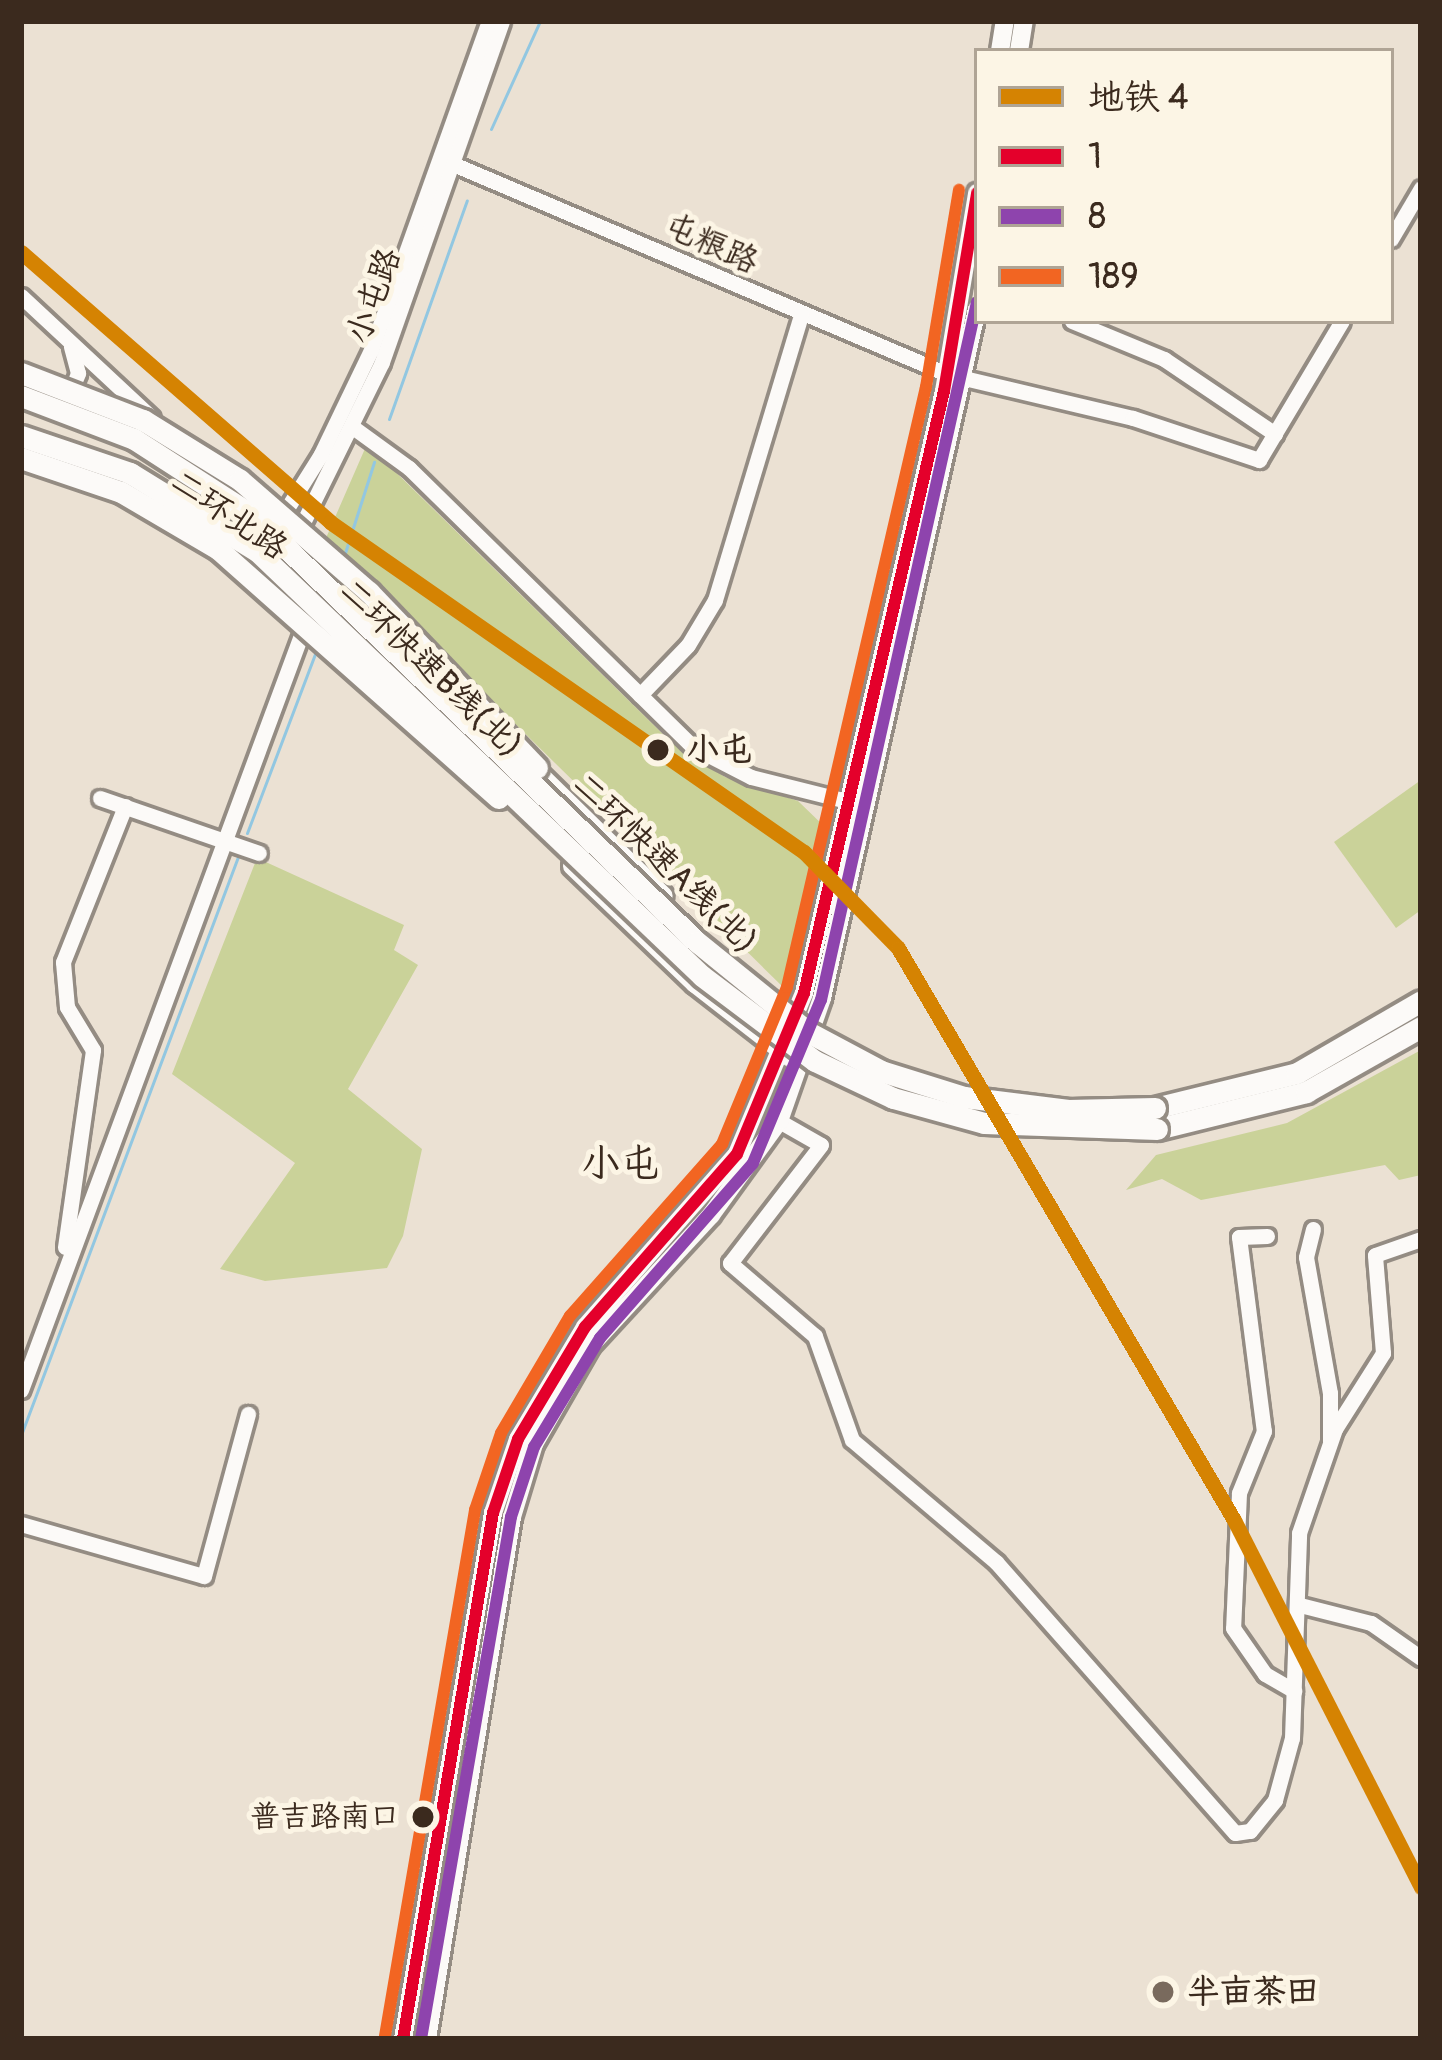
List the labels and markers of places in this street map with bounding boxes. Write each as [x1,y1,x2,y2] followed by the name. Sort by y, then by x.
[686,730,752,770] place label: 小屯
[641,733,675,767] marker: 小屯
[250,1799,400,1835] place label: 普吉路南口
[412,1806,434,1828] marker: 普吉路南口
[1187,1972,1319,2012] place label: 半亩茶田
[1150,1979,1176,2005] marker: 半亩茶田

